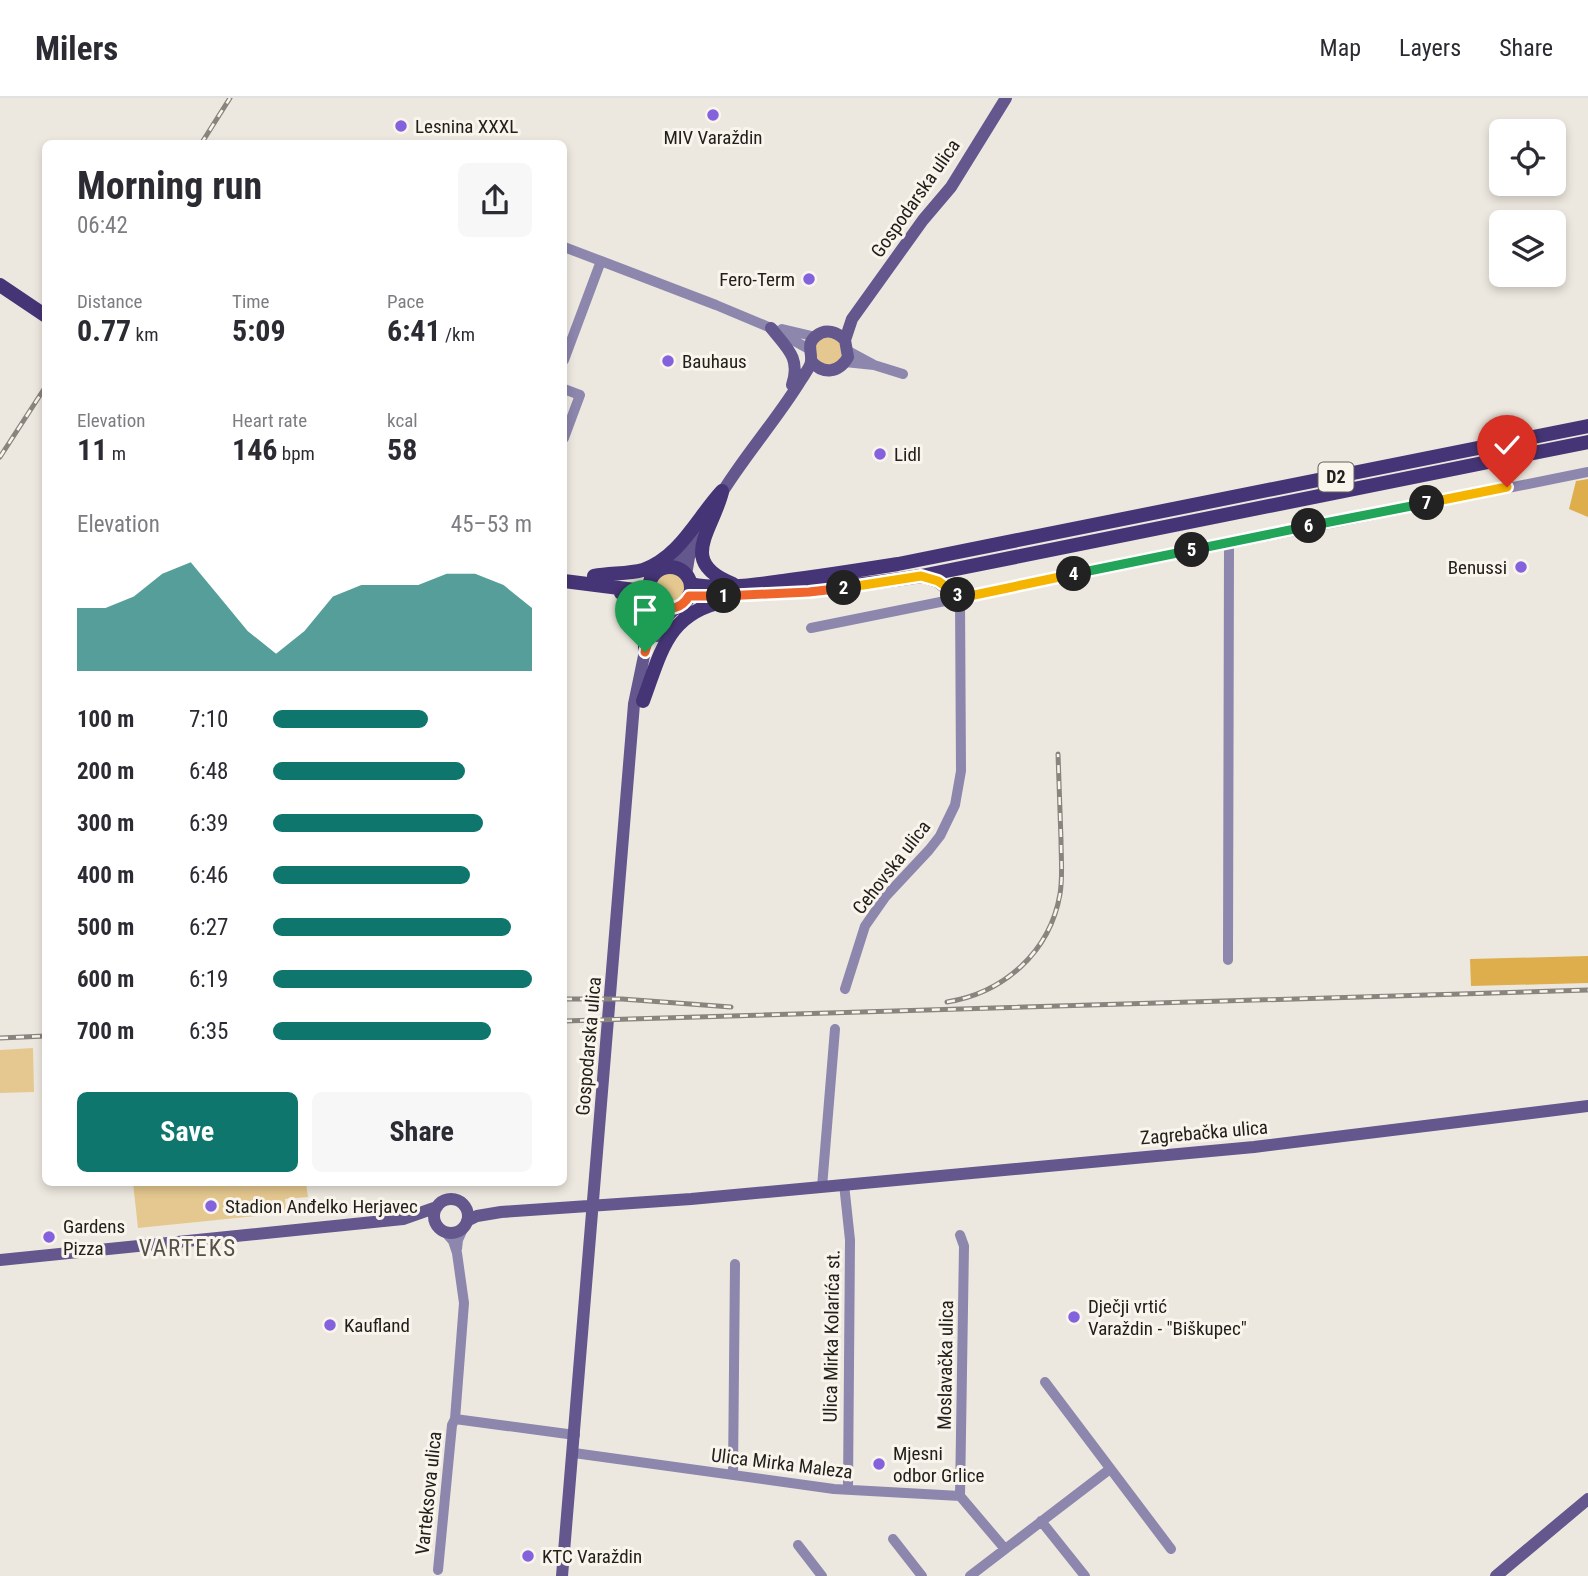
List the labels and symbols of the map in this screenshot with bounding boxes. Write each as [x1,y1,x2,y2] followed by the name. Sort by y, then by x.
[705,107,721,123] marker: MIV Varaždin
[415,115,518,138] place label: Lesnina XXXL
[393,118,409,134] marker: Lesnina XXXL
[663,126,763,149] place label: MIV Varaždin
[866,135,965,262] street label: Gospodarska ulica
[719,268,795,291] place label: Fero-Term
[801,271,817,287] marker: Fero-Term
[682,350,747,373] place label: Bauhaus
[660,353,676,369] marker: Bauhaus
[1477,415,1537,487] pin
[894,443,921,466] place label: Lidl
[872,446,888,462] marker: Lidl
[1318,463,1354,492] road number: D2
[1410,486,1444,520] pin: 7
[1292,508,1326,544] pin: 6
[1174,532,1210,568] pin: 5
[1056,556,1092,592] pin: 4
[1448,556,1507,579] place label: Benussi
[1513,559,1529,575] marker: Benussi
[826,570,862,606] pin: 2
[706,578,742,614] pin: 1
[940,578,976,612] pin: 3
[615,580,675,652] pin
[848,816,935,919] street label: Cehovska ulica
[571,976,606,1116] street label: Gospodarska ulica
[1139,1115,1269,1150] street label: Zagrebačka ulica
[225,1195,418,1218] place label: Stadion Anđelko Herjavec
[203,1198,219,1214] marker: Stadion Anđelko Herjavec
[63,1215,125,1260] place label: Gardens Pizza
[41,1229,57,1245] marker: Gardens Pizza
[139,1235,237,1262] district label: VARTEKS
[818,1249,845,1423] street label: Ulica Mirka Kolarića st.
[1088,1295,1247,1340] place label: Dječji vrtić Varaždin - "Biškupec"
[933,1300,958,1430] street label: Moslavačka ulica
[1066,1309,1082,1325] marker: Dječji vrtić Varaždin - "Biškupec"
[344,1314,410,1337] place label: Kaufland
[322,1317,338,1333] marker: Kaufland
[411,1430,446,1556] street label: Varteksova ulica
[893,1442,985,1487] place label: Mjesni odbor Grlice
[710,1443,854,1484] street label: Ulica Mirka Maleza
[871,1456,887,1472] marker: Mjesni odbor Grlice
[542,1545,642,1568] place label: KTC Varaždin
[520,1548,536,1564] marker: KTC Varaždin

